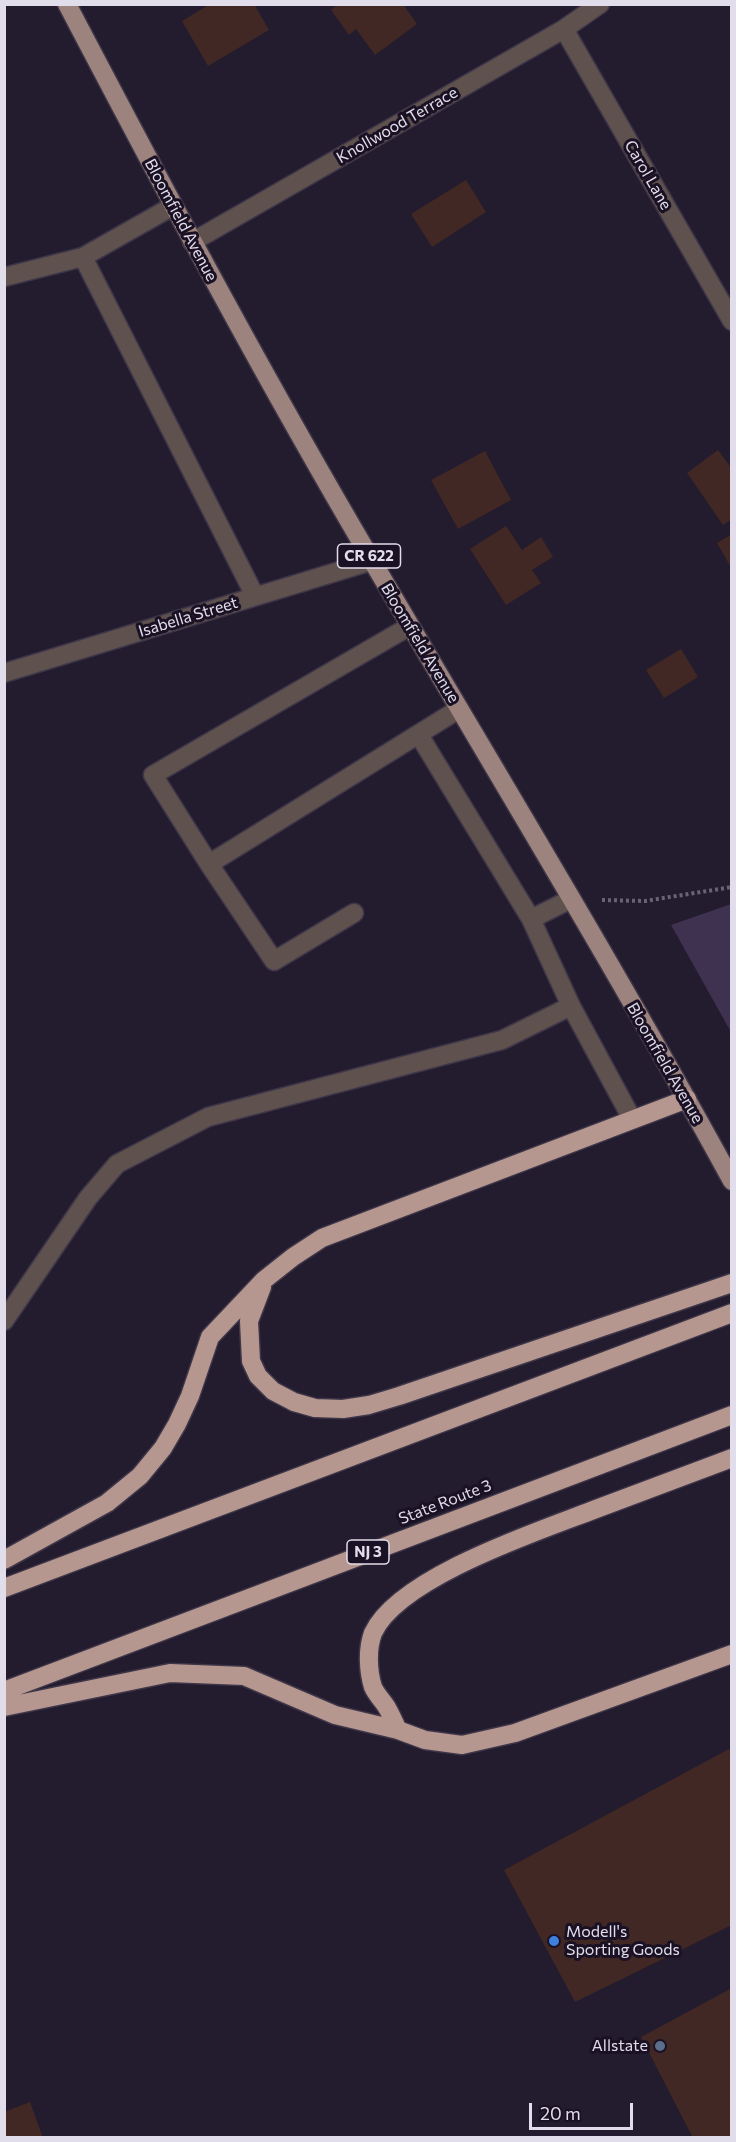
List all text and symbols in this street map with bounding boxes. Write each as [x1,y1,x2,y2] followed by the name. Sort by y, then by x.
[333,83,461,167] street label: Knollwood Terrace
[620,137,676,213] street label: Carol Lane
[141,155,221,285] street label: Bloomfield Avenue
[338,544,400,568] road number: CR 622
[377,580,463,706] street label: Bloomfield Avenue
[136,593,240,641] street label: Isabella Street
[623,999,707,1127] street label: Bloomfield Avenue
[396,1476,494,1528] street label: State Route 3
[347,1540,389,1564] road number: NJ 3
[566,1922,680,1960] place label: Modell's Sporting Goods
[547,1934,561,1948] marker: Modell's Sporting Goods
[592,2036,648,2056] place label: Allstate
[653,2039,667,2053] marker: Allstate
[532,2091,636,2129] scale bar
[540,2102,581,2124] text: 20 m

